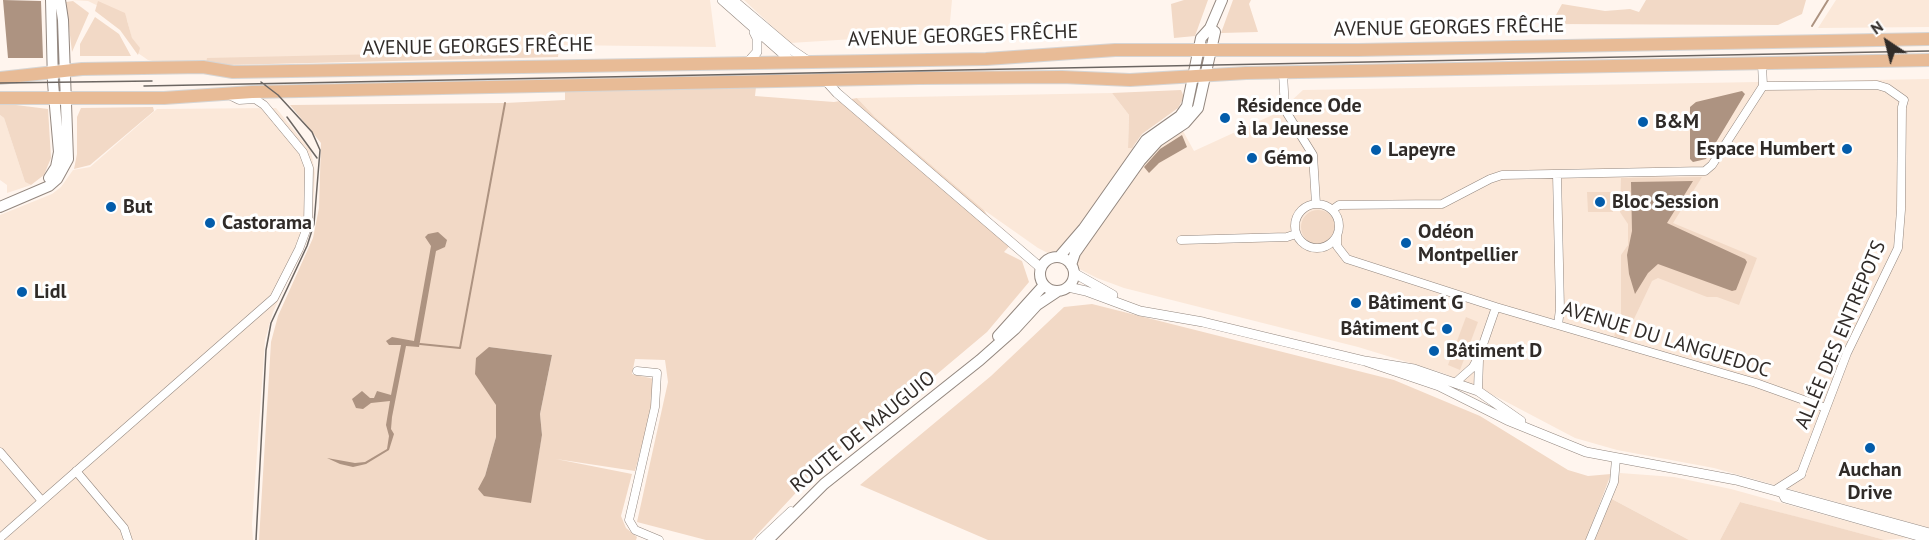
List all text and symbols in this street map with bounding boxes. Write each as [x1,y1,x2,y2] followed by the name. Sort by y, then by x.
[1857,12,1917,72] north arrow
[1334,14,1564,42] street label: AVENUE GEORGES FRÊCHE
[1867,16,1887,38] text: N
[847,20,1079,52] street label: AVENUE GEORGES FRÊCHE
[363,33,593,61] street label: AVENUE GEORGES FRÊCHE
[1237,94,1362,141] place label: Résidence Ode à la Jeunesse
[1655,110,1699,134] place label: B&M
[1218,111,1232,125] marker: Résidence Ode à la Jeunesse
[1636,115,1650,129] marker: B&M
[1697,137,1835,161] place label: Espace Humbert
[1388,138,1456,162] place label: Lapeyre
[1840,142,1854,156] marker: Espace Humbert
[1369,143,1383,157] marker: Lapeyre
[1264,146,1313,170] place label: Gémo
[1245,151,1259,165] marker: Gémo
[1612,190,1719,214] place label: Bloc Session
[123,195,153,219] place label: But
[1593,195,1607,209] marker: Bloc Session
[104,200,118,214] marker: But
[222,211,312,235] place label: Castorama
[203,216,217,230] marker: Castorama
[1418,220,1518,267] place label: Odéon Montpellier
[1399,236,1413,250] marker: Odéon Montpellier
[1790,237,1892,433] street label: ALLÉE DES ENTREPOTS
[34,280,66,304] place label: Lidl
[15,285,29,299] marker: Lidl
[1368,291,1463,315] place label: Bâtiment G
[1349,296,1363,310] marker: Bâtiment G
[1559,297,1773,383] street label: AVENUE DU LANGUEDOC
[1341,317,1435,341] place label: Bâtiment C
[1440,322,1454,336] marker: Bâtiment C
[1446,339,1542,363] place label: Bâtiment D
[1427,344,1441,358] marker: Bâtiment D
[786,366,940,498] street label: ROUTE DE MAUGUIO
[1863,441,1877,455] marker: Auchan Drive
[1838,458,1902,505] place label: Auchan Drive

